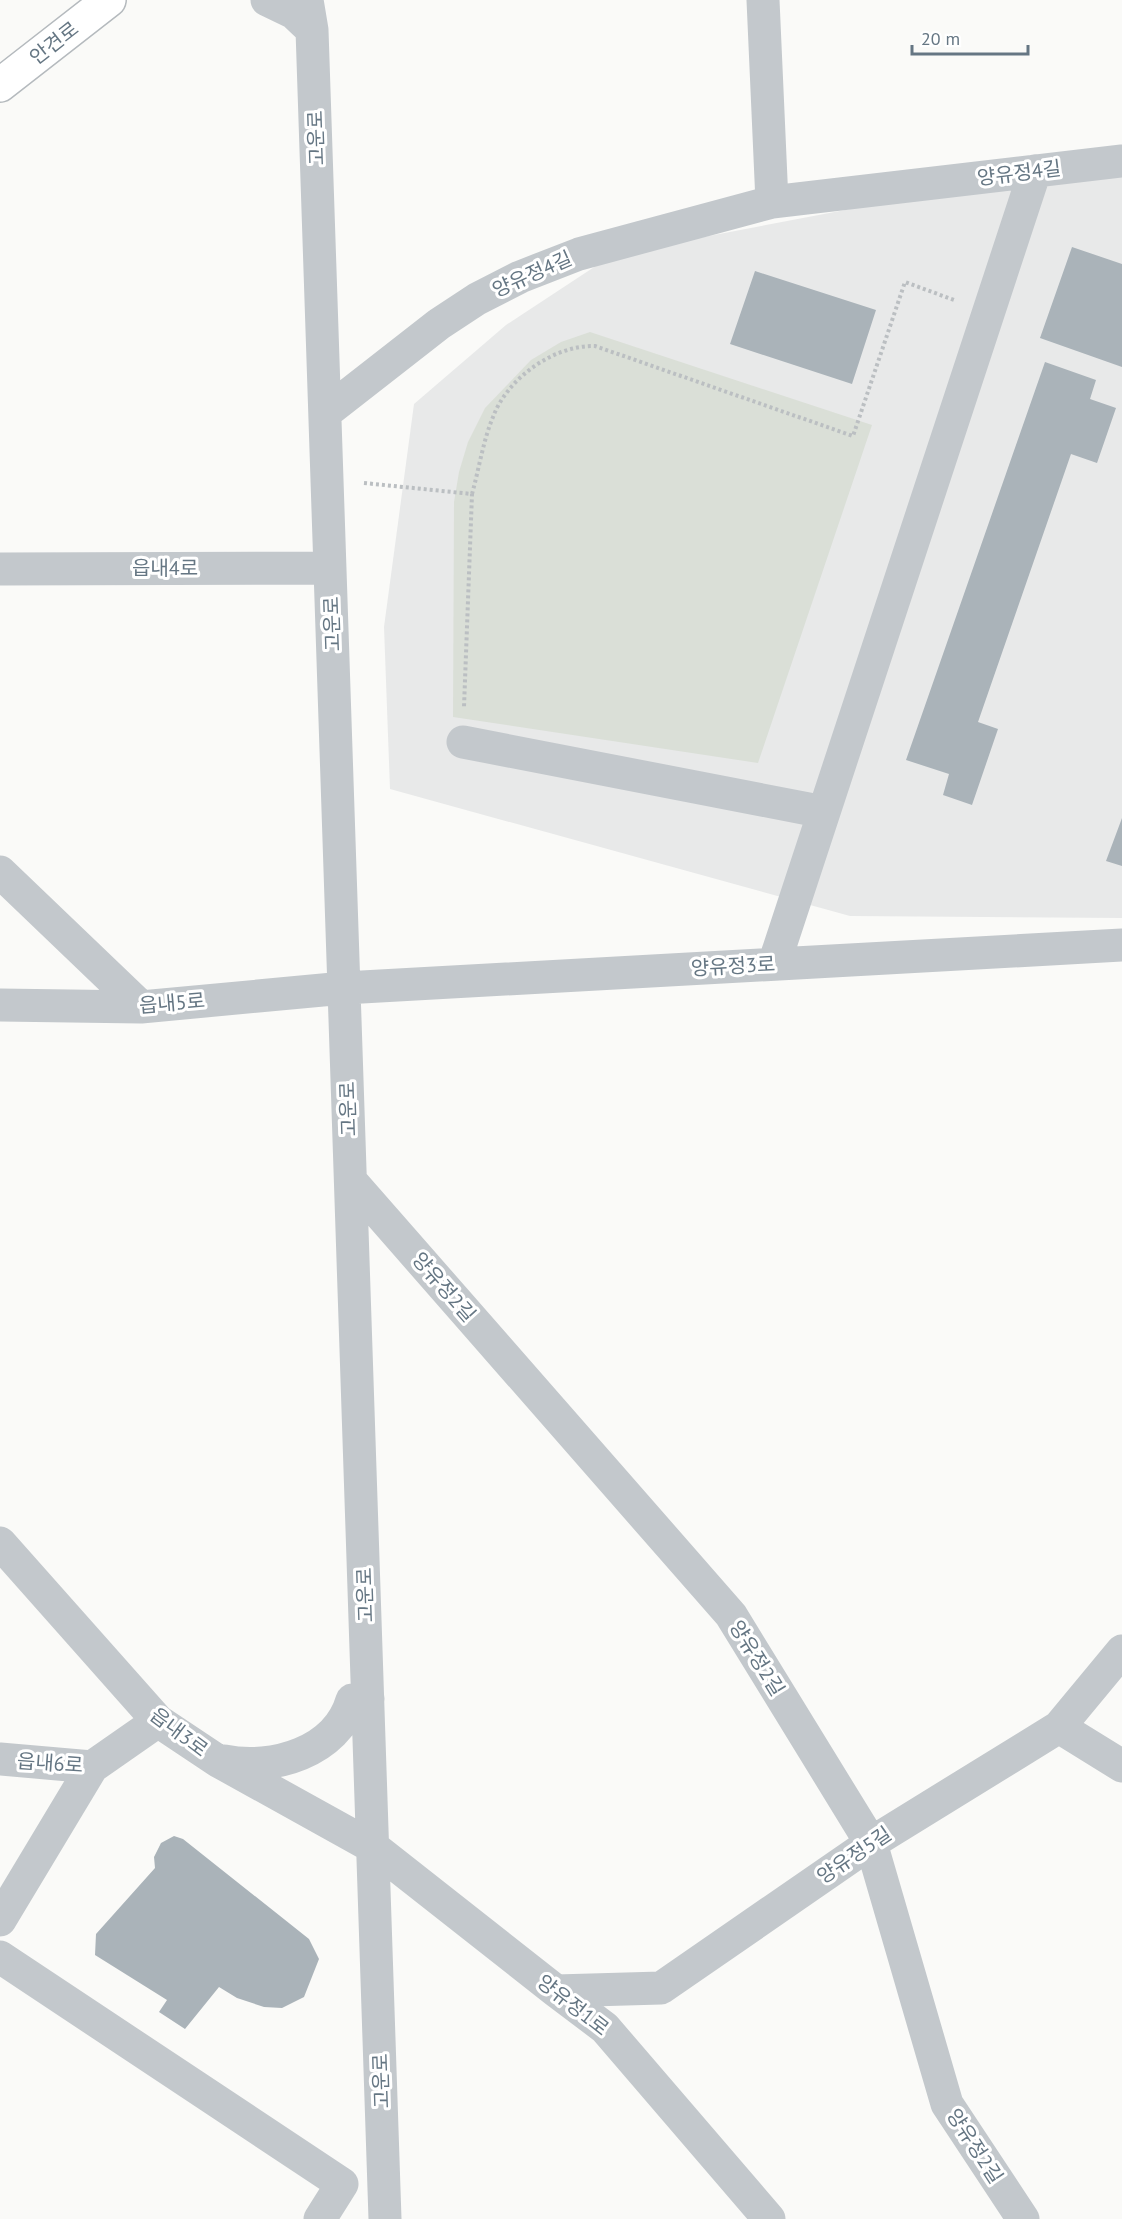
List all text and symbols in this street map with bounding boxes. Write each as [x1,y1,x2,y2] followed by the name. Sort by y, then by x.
[24,16,84,70] street label: 안견로
[912,18,1028,56] scale bar
[921,27,960,50] text: 20 m
[302,110,330,166] street label: 고운로
[975,155,1063,191] street label: 양유정4길
[488,245,576,303] street label: 양유정4길
[132,555,198,581] street label: 읍내4로
[318,596,346,652] street label: 고운로
[690,951,776,981] street label: 양유정3로
[138,987,206,1019] street label: 읍내5로
[334,1081,362,1137] street label: 고운로
[406,1247,482,1327] street label: 양유정2길
[351,1567,379,1623] street label: 고운로
[724,1615,790,1701] street label: 양유정2길
[145,1702,213,1762] street label: 읍내3로
[16,1748,84,1778] street label: 읍내6로
[812,1821,896,1889] street label: 양유정5길
[532,1969,614,2041] street label: 양유정1로
[367,2053,395,2109] street label: 고운로
[941,2103,1009,2189] street label: 양유정2길

